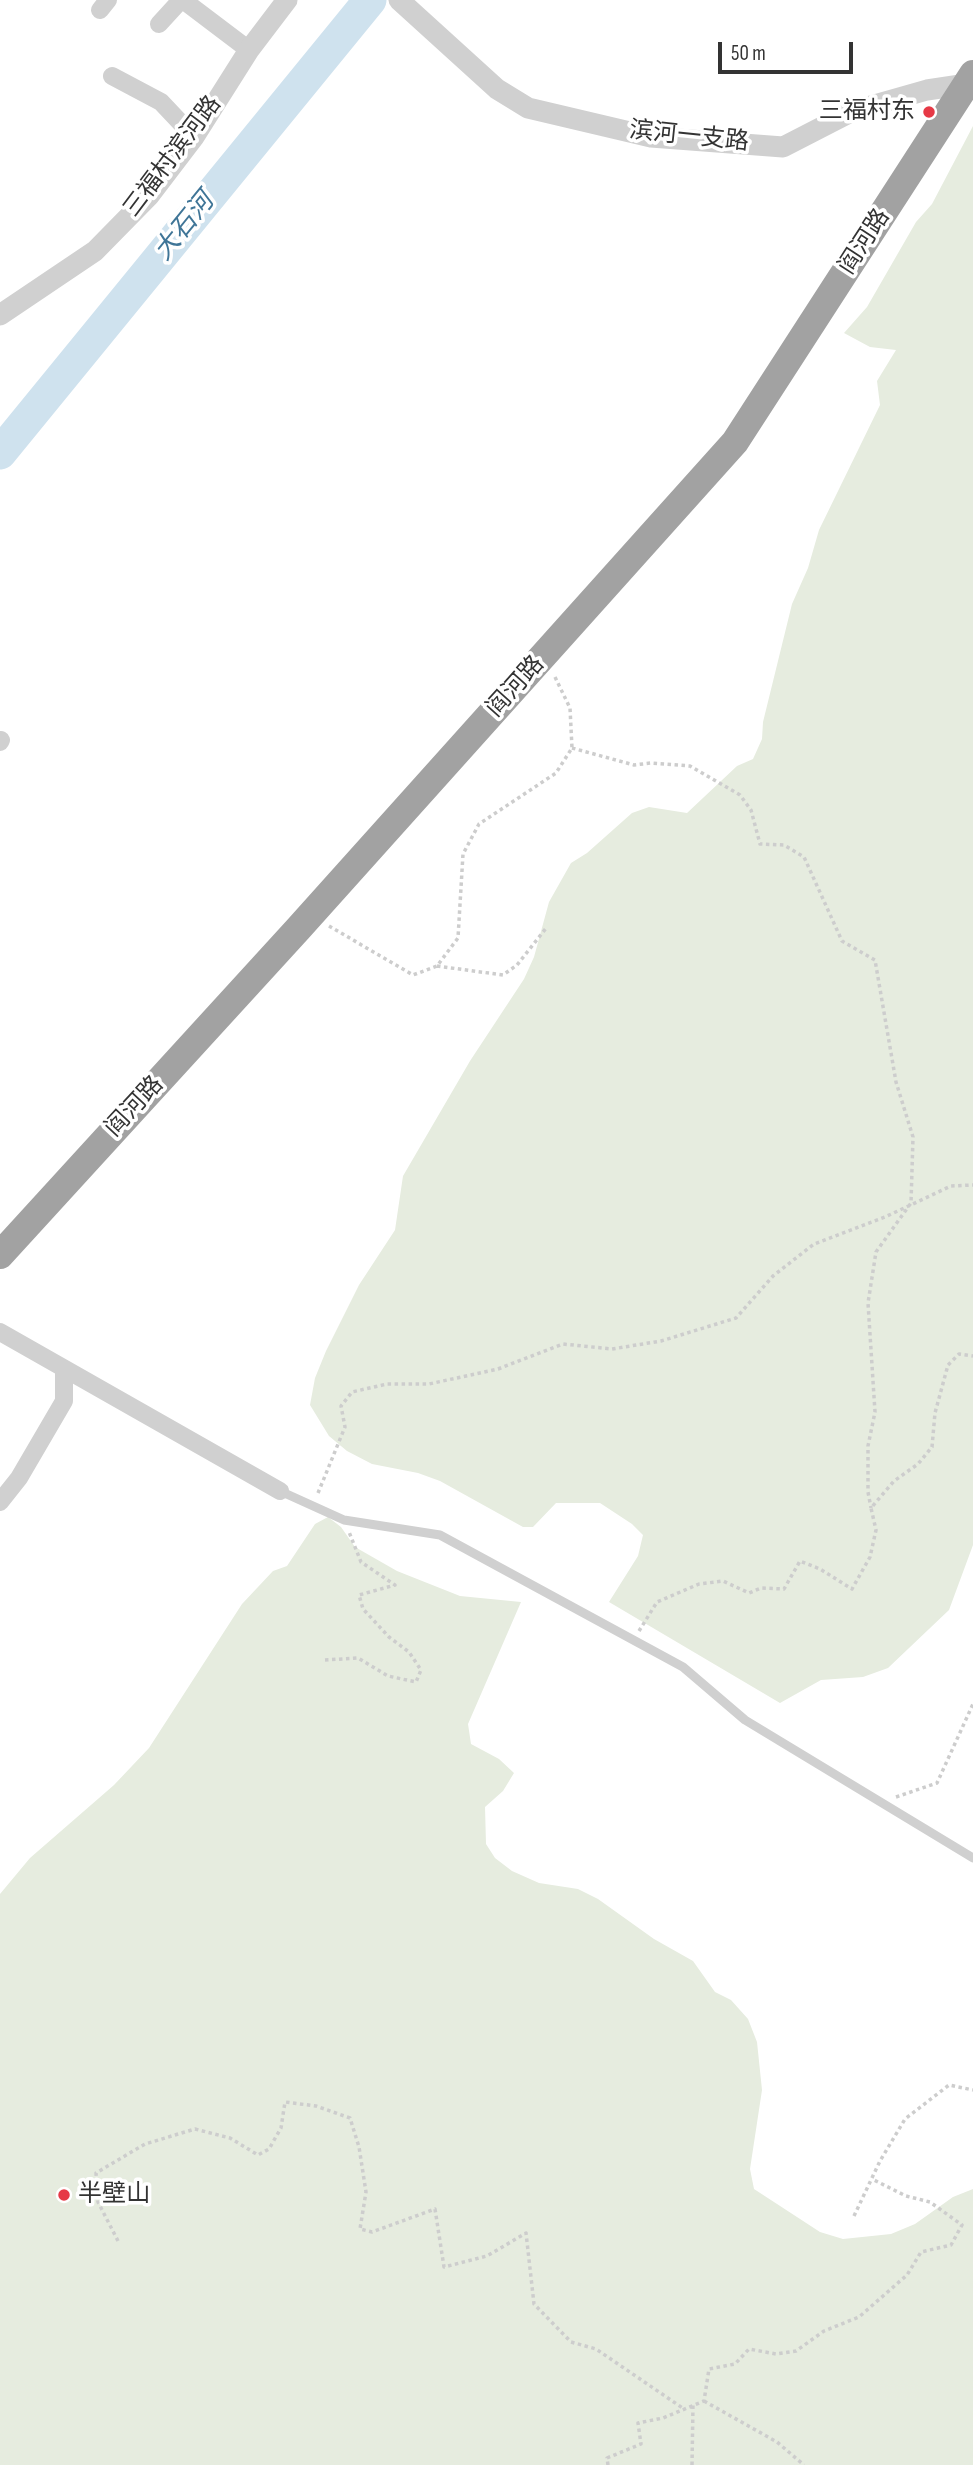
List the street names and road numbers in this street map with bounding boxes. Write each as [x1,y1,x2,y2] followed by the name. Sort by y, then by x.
[118,91,228,223] street label: 三福村滨河路
[628,116,750,158] street label: 滨河一支路
[833,204,897,280] street label: 阎河路
[481,651,551,723] street label: 阎河路
[100,1071,170,1143] street label: 阎河路

